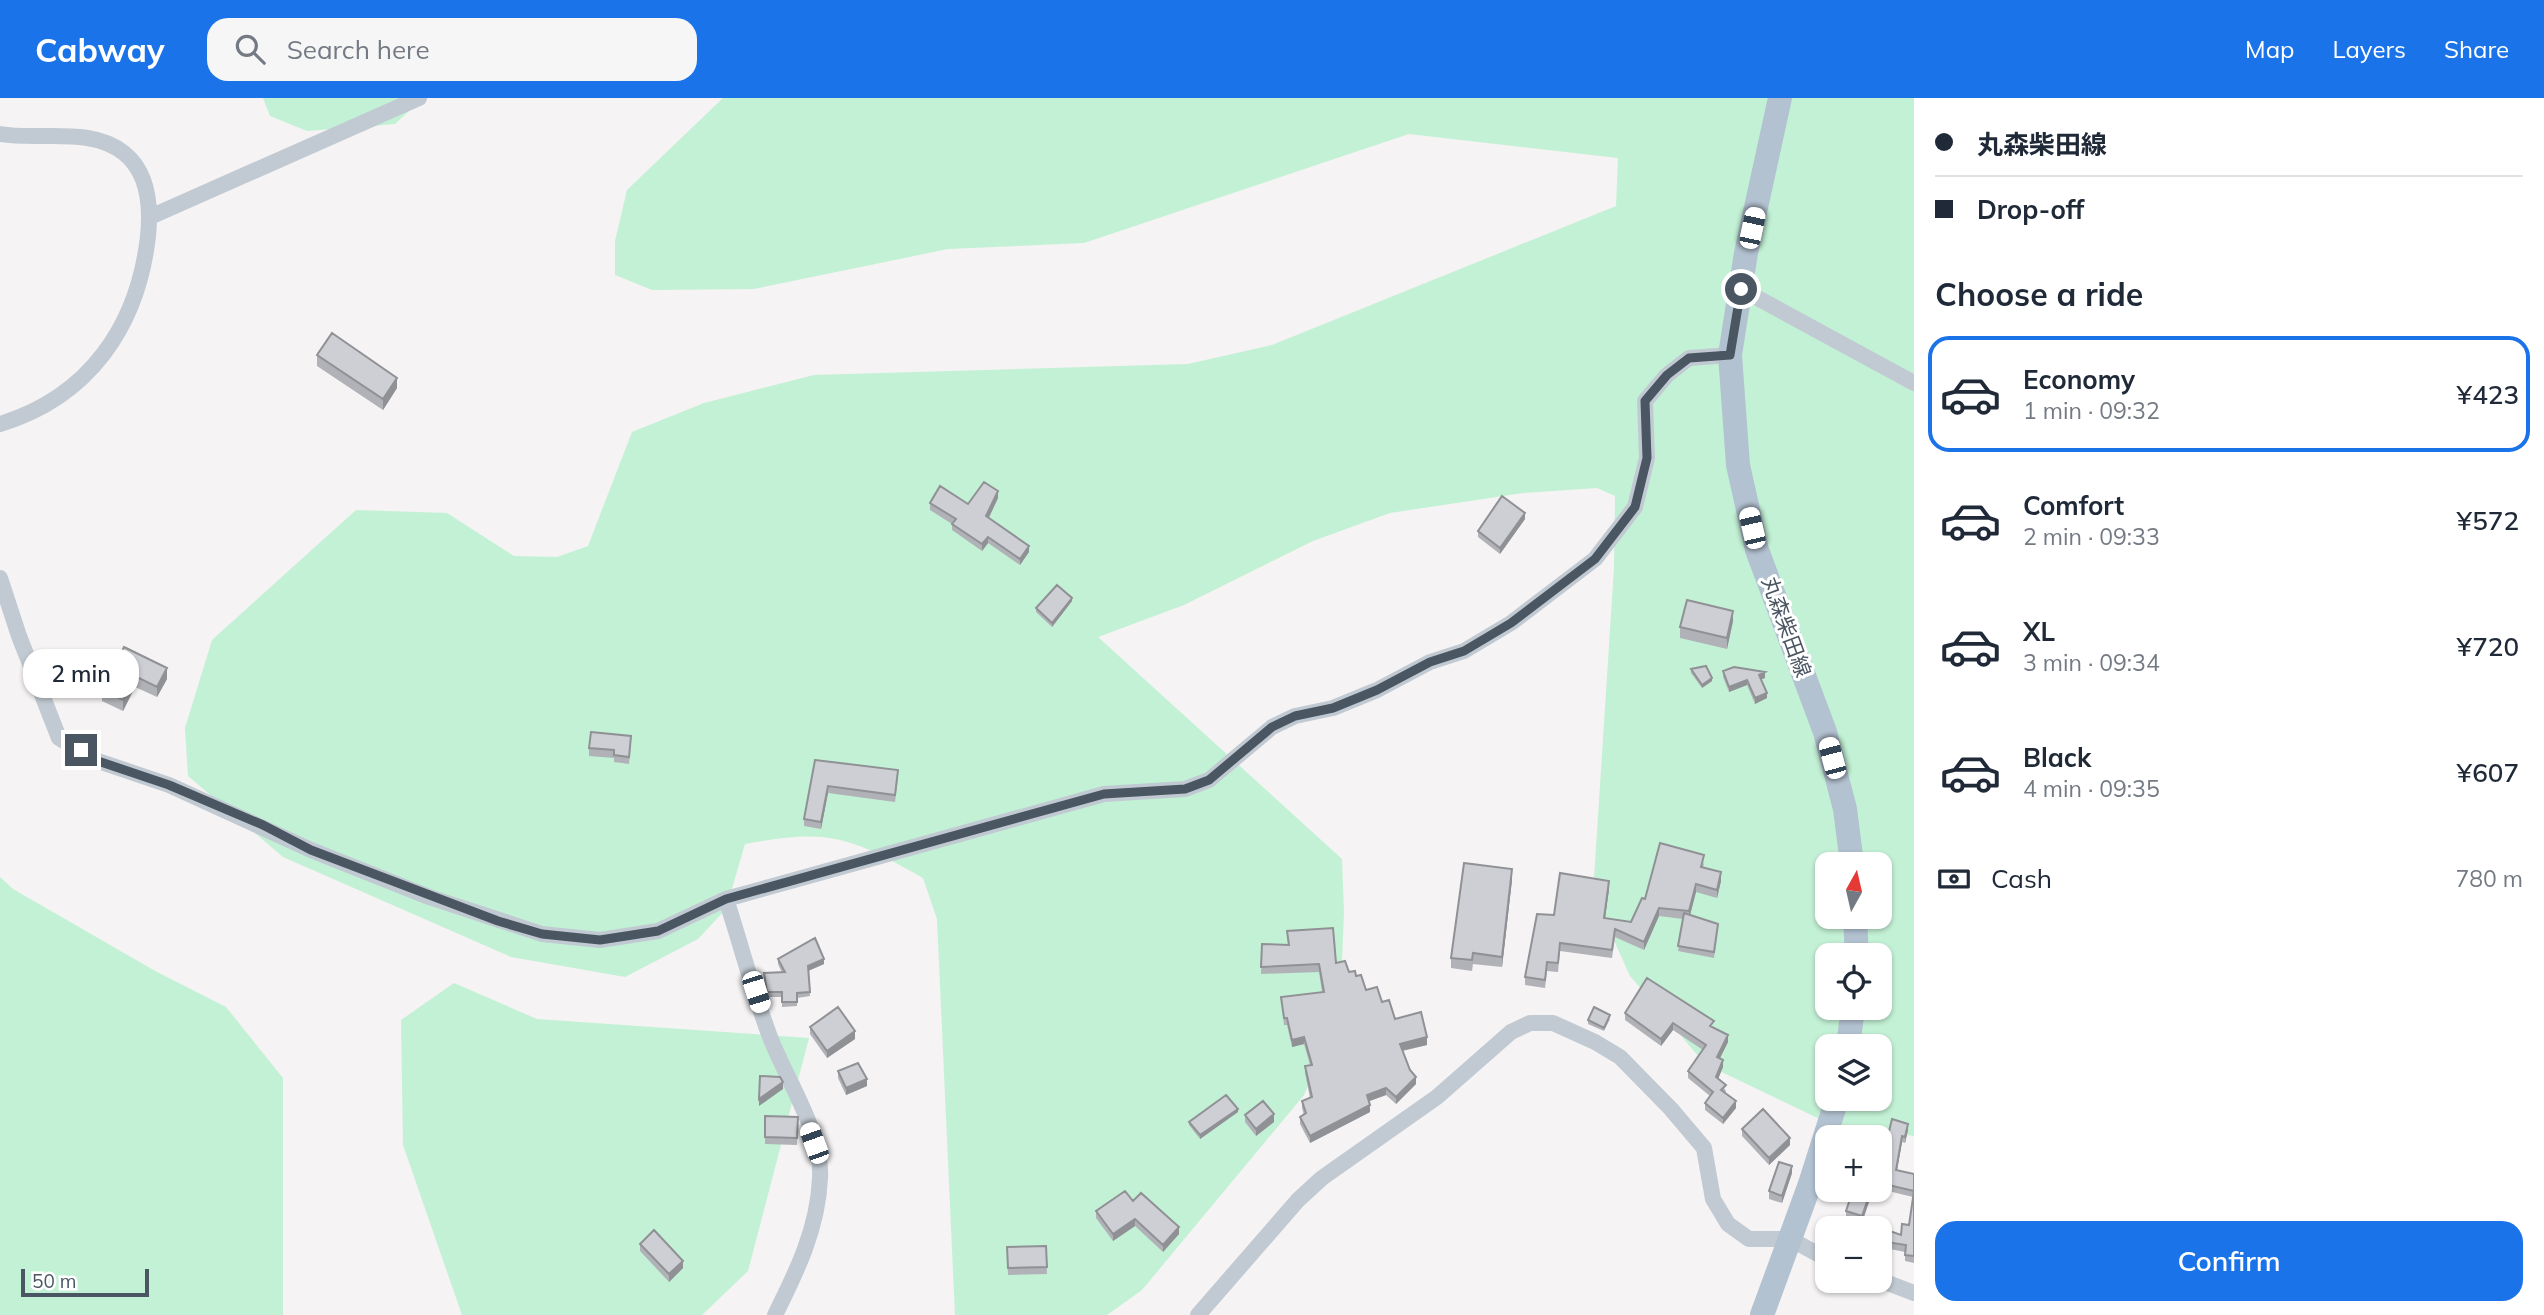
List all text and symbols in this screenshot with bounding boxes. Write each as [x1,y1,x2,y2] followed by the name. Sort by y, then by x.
[207,18,697,81] search box
[35,29,165,70] text: Cabway
[231,30,269,68] icon: search
[287,33,430,66] text: Search here
[2245,34,2294,64] text: Map
[2332,34,2406,64] text: Layers
[2444,34,2509,64] text: Share
[1977,128,2107,161] text: 丸森柴田線
[1977,193,2084,226] text: Drop-off
[1738,205,1767,251] car
[1725,273,1757,305] route start
[1935,274,2143,314] text: Choose a ride
[1939,363,2002,426] icon: car
[2023,363,2135,396] text: Economy
[2457,378,2519,411] text: ¥423
[2023,396,2160,425] text: 1 min · 09:32
[1939,489,2002,552] icon: car
[2023,489,2124,522] text: Comfort
[2457,504,2519,537] text: ¥572
[1738,505,1767,551] car
[2023,522,2160,551] text: 2 min · 09:33
[1757,573,1817,680] street label: 丸森柴田線
[1939,615,2002,678] icon: car
[2023,615,2055,648] text: XL
[2457,630,2519,663] text: ¥720
[23,648,139,698] callout: 2 min
[2023,648,2160,677] text: 3 min · 09:34
[51,659,111,688] text: 2 min
[65,734,97,766] route end
[1817,735,1848,781] car
[1939,741,2002,804] icon: car
[2023,741,2091,774] text: Black
[2457,756,2519,789] text: ¥607
[2023,774,2160,803] text: 4 min · 09:35
[1815,852,1892,929] north arrow
[1815,852,1892,1293] map controls
[1935,860,1973,898] icon: cash
[1991,862,2052,895] text: Cash
[2455,864,2523,893] text: 780 m
[1815,943,1892,1020] button: locate
[740,969,773,1015] car
[1815,1034,1892,1111] button: layers
[797,1120,832,1166] car
[1815,1125,1892,1202] button: +
[1815,1216,1892,1293] button: −
[1935,1221,2523,1301] button: Confirm
[21,1266,149,1298] scale bar
[32,1269,76,1293] text: 50 m

